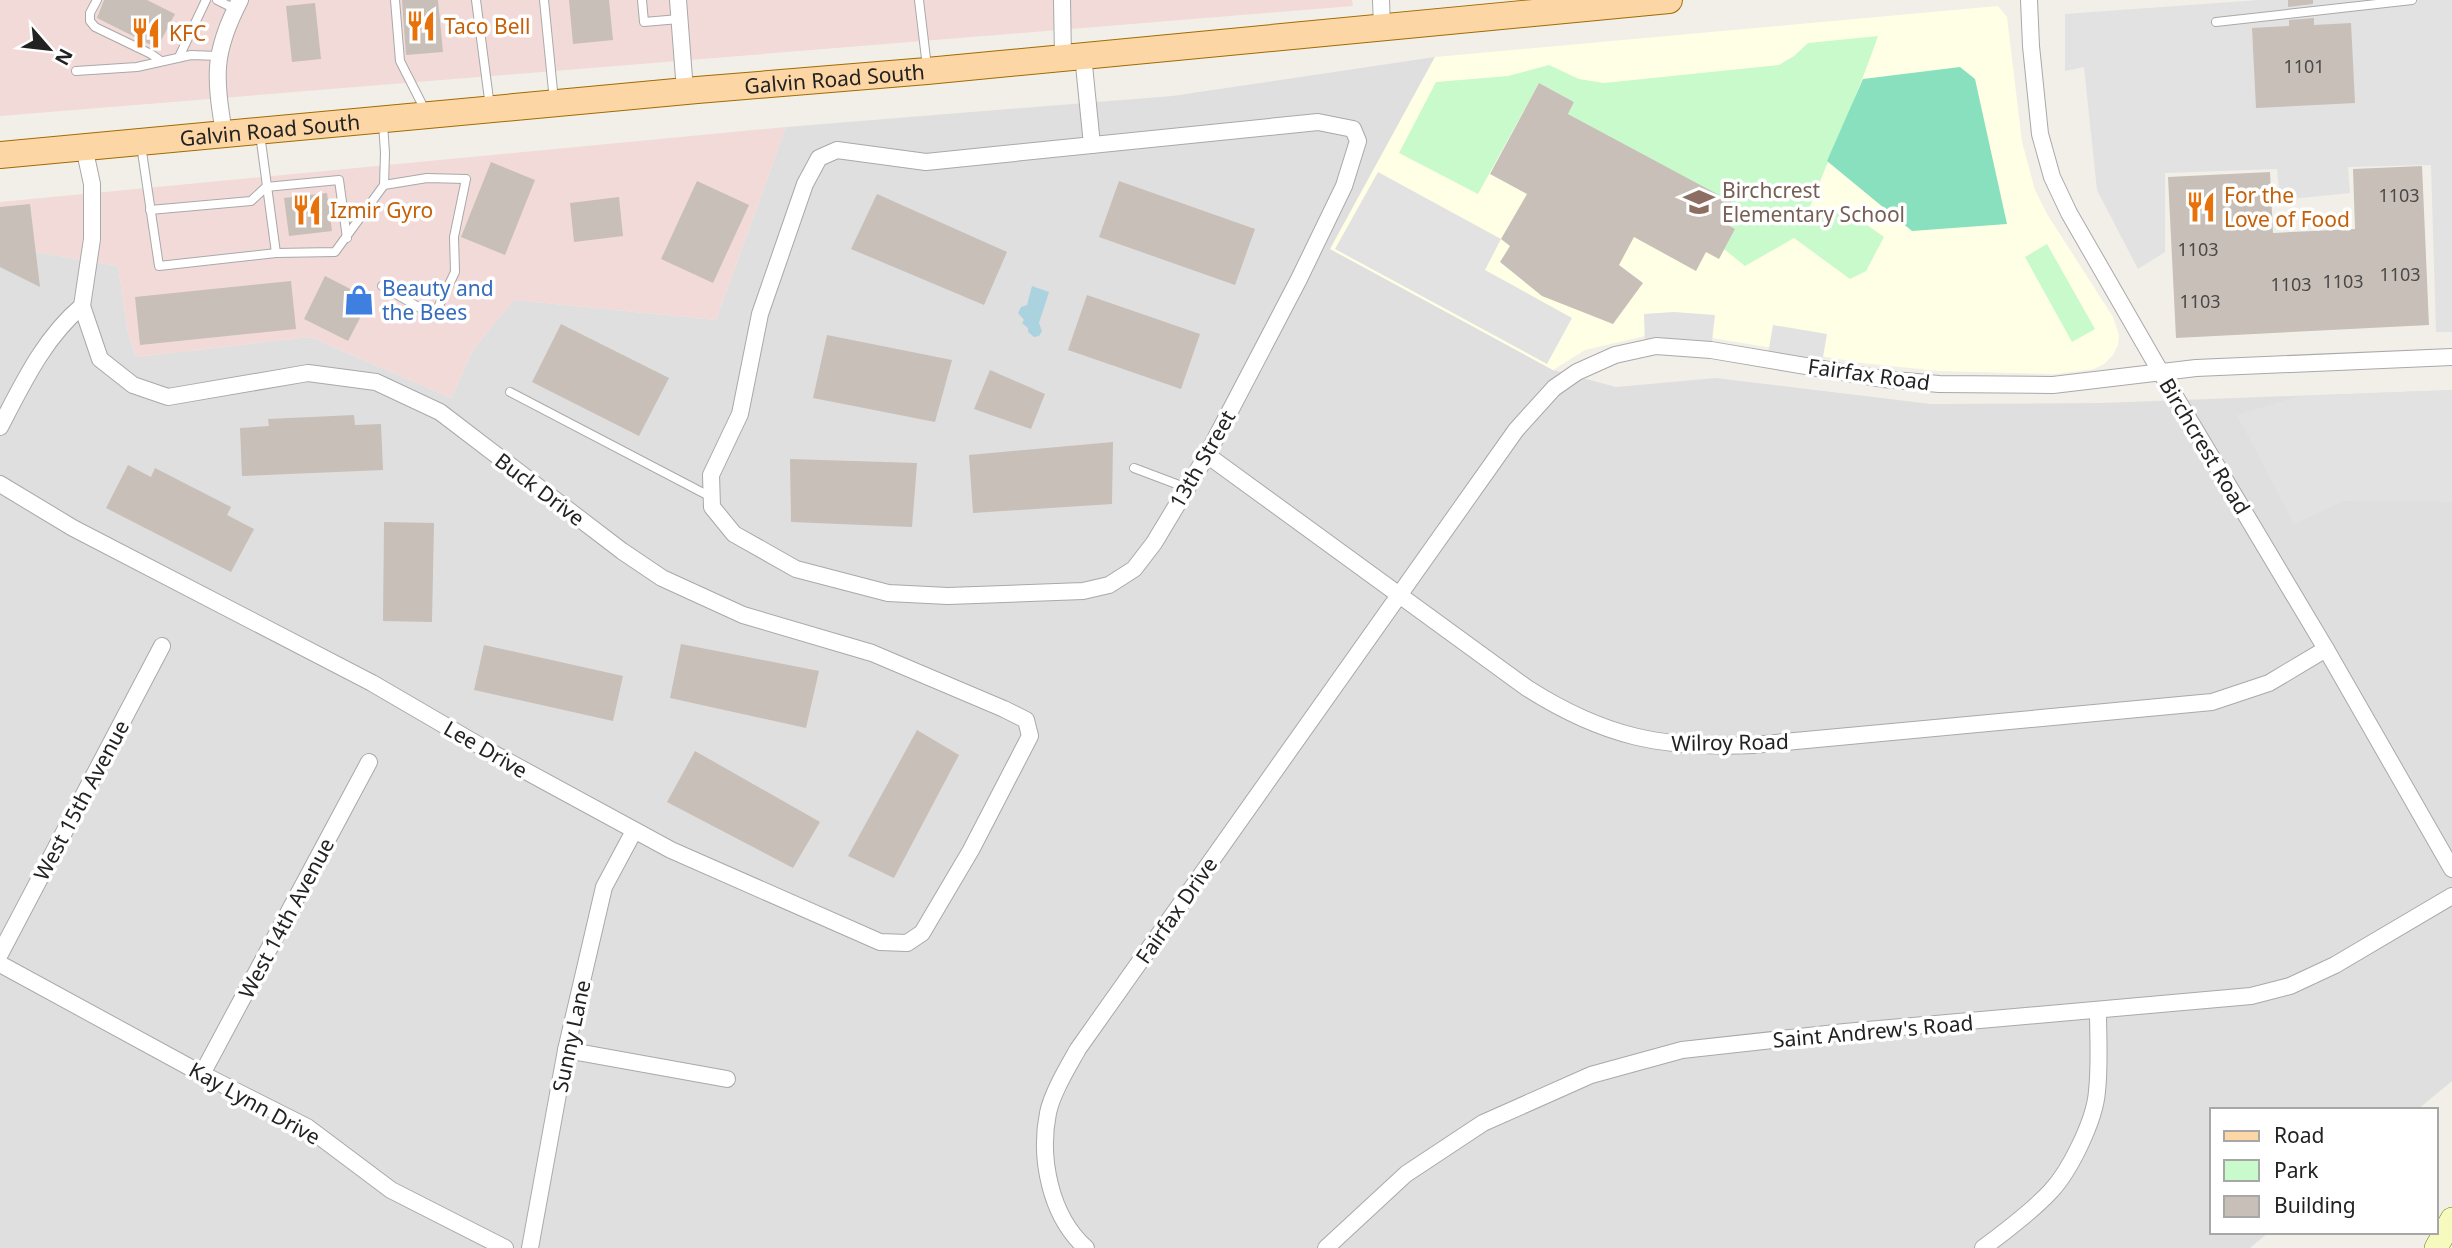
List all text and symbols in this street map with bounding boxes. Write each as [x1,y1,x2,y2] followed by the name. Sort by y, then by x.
[404,9,438,43] restaurant icon: Taco Bell
[444,12,530,40] place label: Taco Bell
[14,14,84,84] north arrow
[129,16,163,50] restaurant icon: KFC
[169,19,206,47] place label: KFC
[49,44,79,70] text: N
[2283,54,2325,78] house number: 1101
[743,57,926,100] street label: Galvin Road South
[179,108,361,152] street label: Galvin Road South
[1722,176,1905,228] place label: Birchcrest Elementary School
[2224,181,2350,233] place label: For the Love of Food
[2378,183,2420,207] house number: 1103
[1682,185,1716,219] school or university icon: Birchcrest Elementary School
[2184,190,2218,224] restaurant icon: For the Love of Food
[290,193,324,227] restaurant icon: Izmir Gyro
[330,196,433,224] place label: Izmir Gyro
[2177,237,2219,261] house number: 1103
[2379,262,2421,286] house number: 1103
[2322,269,2364,293] house number: 1103
[2270,272,2312,296] house number: 1103
[382,274,494,326] place label: Beauty and the Bees
[342,283,376,317] shop icon: Beauty and the Bees
[2179,289,2221,313] house number: 1103
[1806,352,1932,396] street label: Fairfax Road
[2153,373,2257,519] street label: Birchcrest Road
[1163,405,1241,513] street label: 13th Street
[490,446,590,532] street label: Buck Drive
[439,714,533,784] street label: Lee Drive
[27,715,135,885] street label: West 15th Avenue
[1671,727,1789,757] street label: Wilroy Road
[232,833,340,1003] street label: West 14th Avenue
[1129,851,1223,969] street label: Fairfax Drive
[545,977,597,1095] street label: Sunny Lane
[1772,1008,1974,1054] street label: Saint Andrew's Road
[184,1055,326,1151] street label: Kay Lynn Drive
[2210,1108,2438,1234] legend
[2274,1121,2324,1149] text: Road
[2274,1156,2319,1184] text: Park
[2274,1191,2356,1219] text: Building

